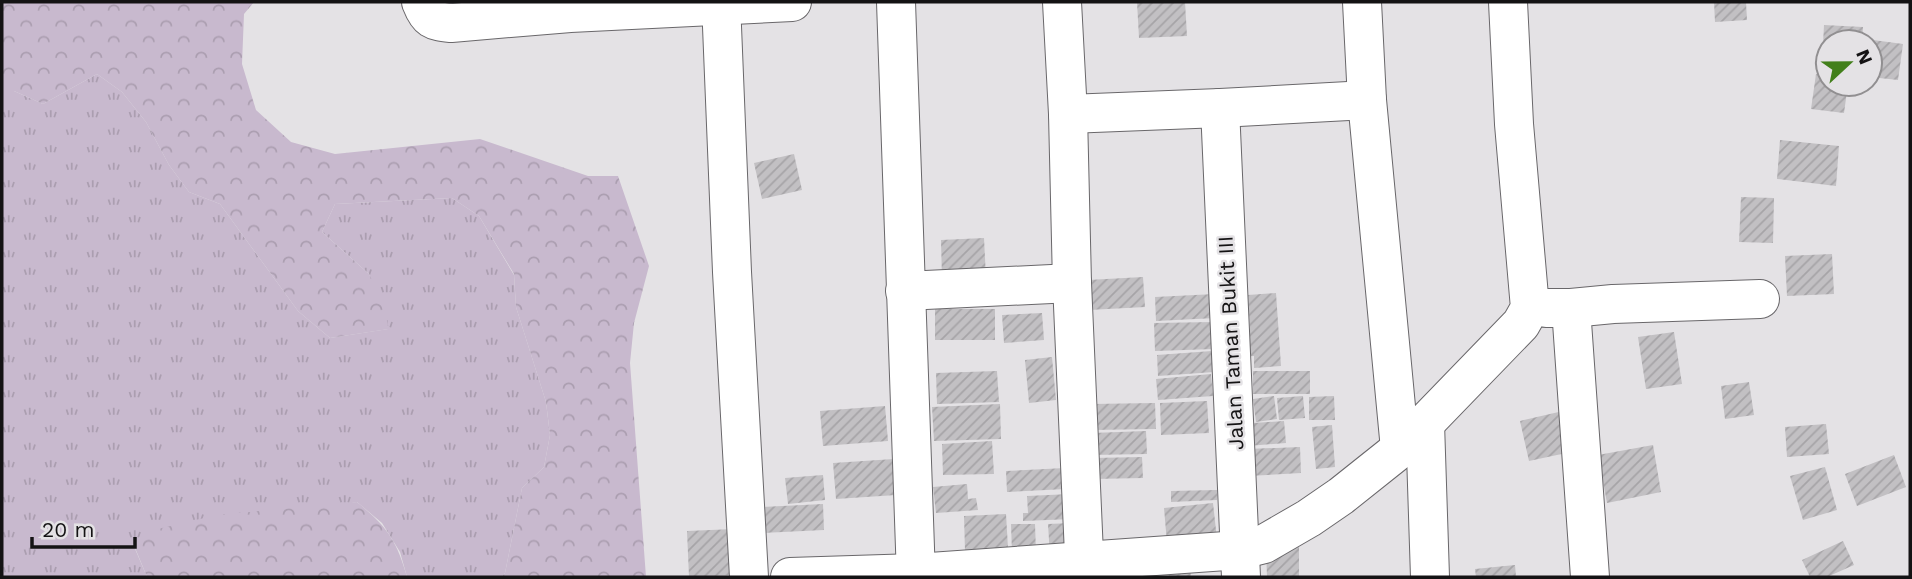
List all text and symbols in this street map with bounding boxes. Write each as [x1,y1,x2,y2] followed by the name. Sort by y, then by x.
[1814,28,1884,98] north arrow
[1851,46,1878,68] text: N
[1212,235,1249,451] street label: Jalan Taman Bukit III
[32,505,135,550] scale bar
[42,517,94,542] text: 20 m

